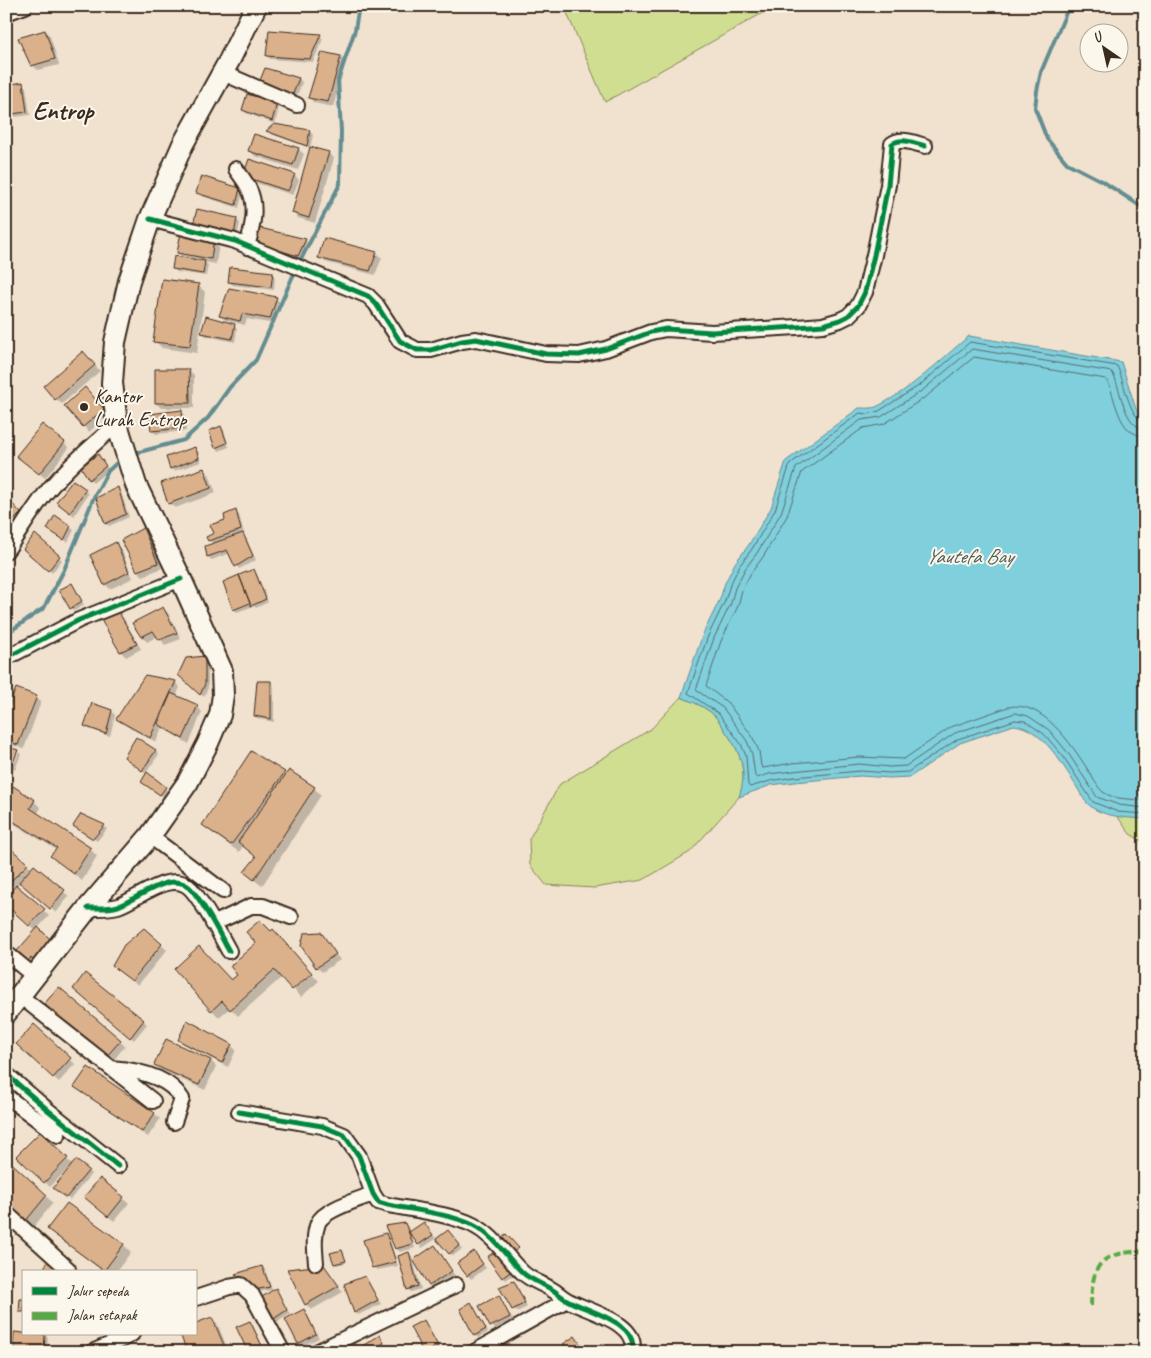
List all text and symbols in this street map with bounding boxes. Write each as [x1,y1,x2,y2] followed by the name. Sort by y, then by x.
[1078,22,1128,72] north arrow
[1089,27,1107,47] text: U
[33,95,95,127] district label: Entrop
[94,384,188,432] place label: Kantor Lurah Entrop
[78,401,90,413] marker: Kantor Lurah Entrop
[926,543,1016,569] water label: Yautefa Bay
[22,1270,198,1336] legend
[67,1282,130,1301] text: Jalur sepeda
[67,1306,138,1325] text: Jalan setapak

